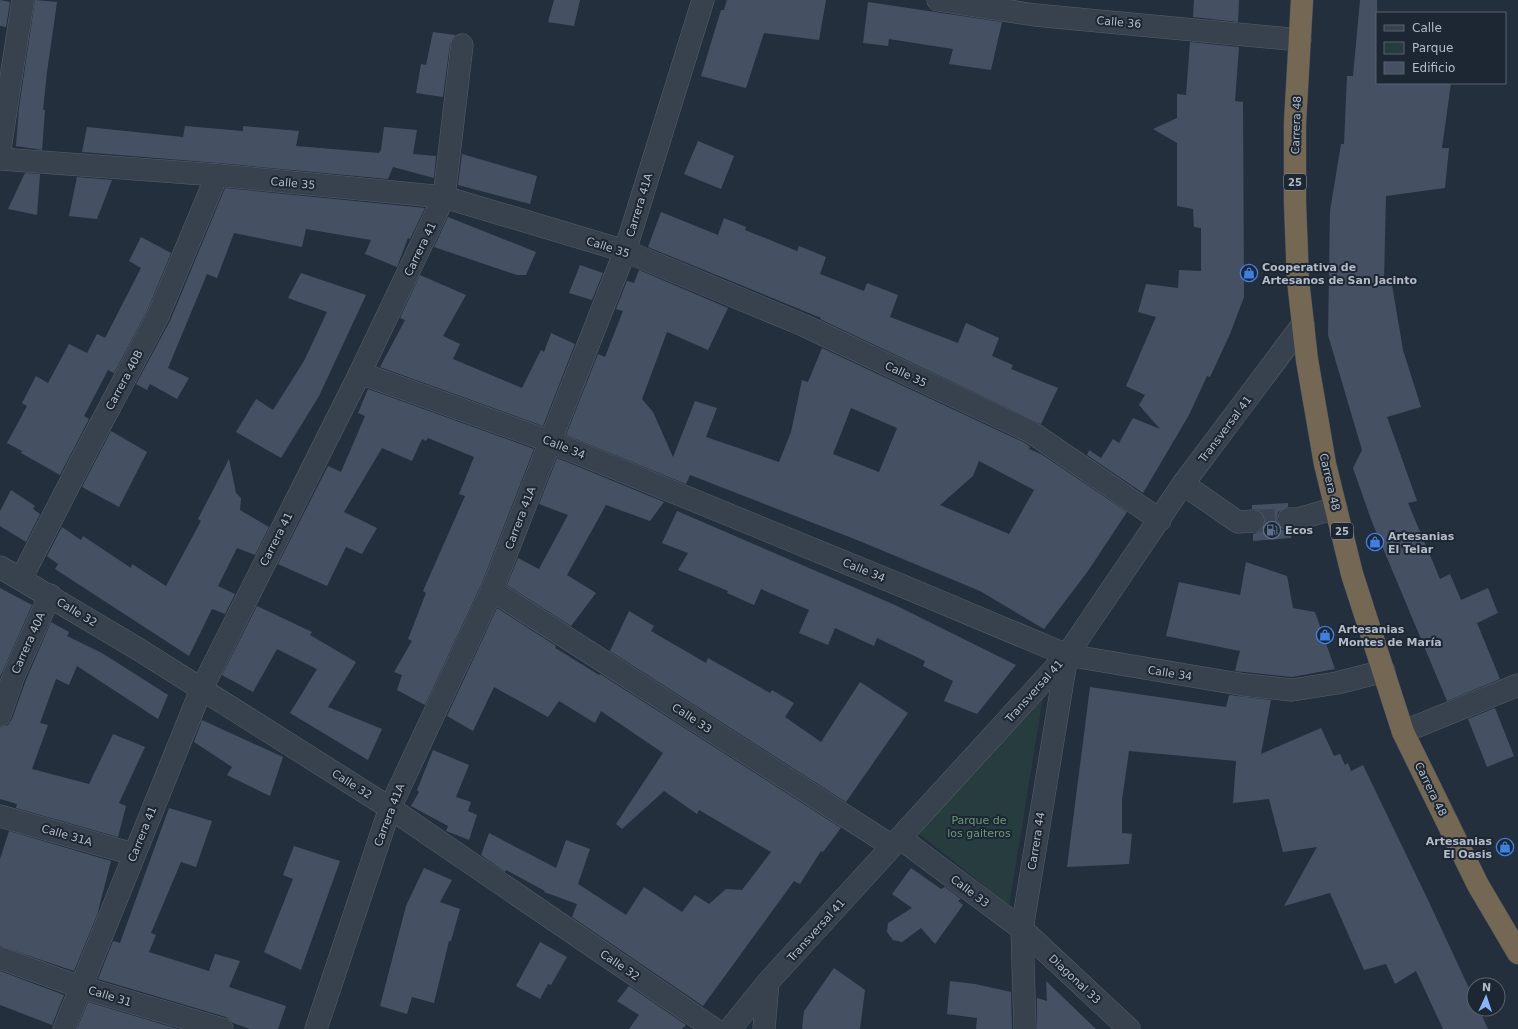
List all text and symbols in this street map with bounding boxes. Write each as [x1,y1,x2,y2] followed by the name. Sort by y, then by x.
[1376,12,1506,84] legend
[1096,14,1142,31] street label: Calle 36
[1412,21,1442,35] text: Calle
[1412,41,1453,55] text: Parque
[1412,61,1455,75] text: Edificio
[1289,96,1304,155] street label: Carrera 48
[624,171,655,239] street label: Carrera 41A
[1284,174,1306,190] road number: 25
[270,175,316,192] street label: Calle 35
[402,220,439,278] street label: Carrera 41
[585,234,631,261] street label: Calle 35
[1262,261,1417,287] place label: Cooperativa de Artesanos de San Jacinto
[1239,263,1259,283] shop icon: Cooperativa de Artesanos de San Jacinto
[103,348,146,412] street label: Carrera 40B
[883,359,929,390] street label: Calle 35
[1196,393,1255,466] street label: Transversal 41
[541,433,587,462] street label: Calle 34
[1317,452,1342,512] street label: Carrera 48
[503,485,539,551] street label: Carrera 41A
[257,510,296,568] street label: Carrera 41
[1262,520,1282,540] fuel station icon: Ecos
[1331,523,1353,539] road number: 25
[1285,524,1314,537] place label: Ecos
[1388,530,1455,556] place label: Artesanias El Telar
[1365,532,1385,552] shop icon: Artesanias El Telar
[841,556,887,585] street label: Calle 34
[54,595,99,630] street label: Calle 32
[9,610,48,676] street label: Carrera 40A
[1338,623,1442,649] place label: Artesanias Montes de María
[1315,625,1335,645] shop icon: Artesanias Montes de María
[1002,657,1066,726] street label: Transversal 41
[1147,664,1193,683] street label: Calle 34
[669,701,714,736] street label: Calle 33
[1412,760,1449,818] street label: Carrera 48
[329,767,374,802] street label: Calle 32
[372,782,408,848] street label: Carrera 41A
[125,805,159,864] street label: Carrera 41
[1025,811,1047,871] street label: Carrera 44
[947,814,1011,840] park label: Parque de los gaiteros
[40,822,94,849] street label: Calle 31A
[1426,835,1492,861] place label: Artesanias El Oasis
[1495,837,1515,857] shop icon: Artesanias El Oasis
[948,873,991,910] street label: Calle 33
[784,896,848,965] street label: Transversal 41
[598,948,642,983] street label: Calle 32
[1046,952,1103,1007] street label: Diagonal 33
[1466,977,1506,1017] north arrow
[1482,981,1491,994] text: N
[87,984,133,1009] street label: Calle 31

